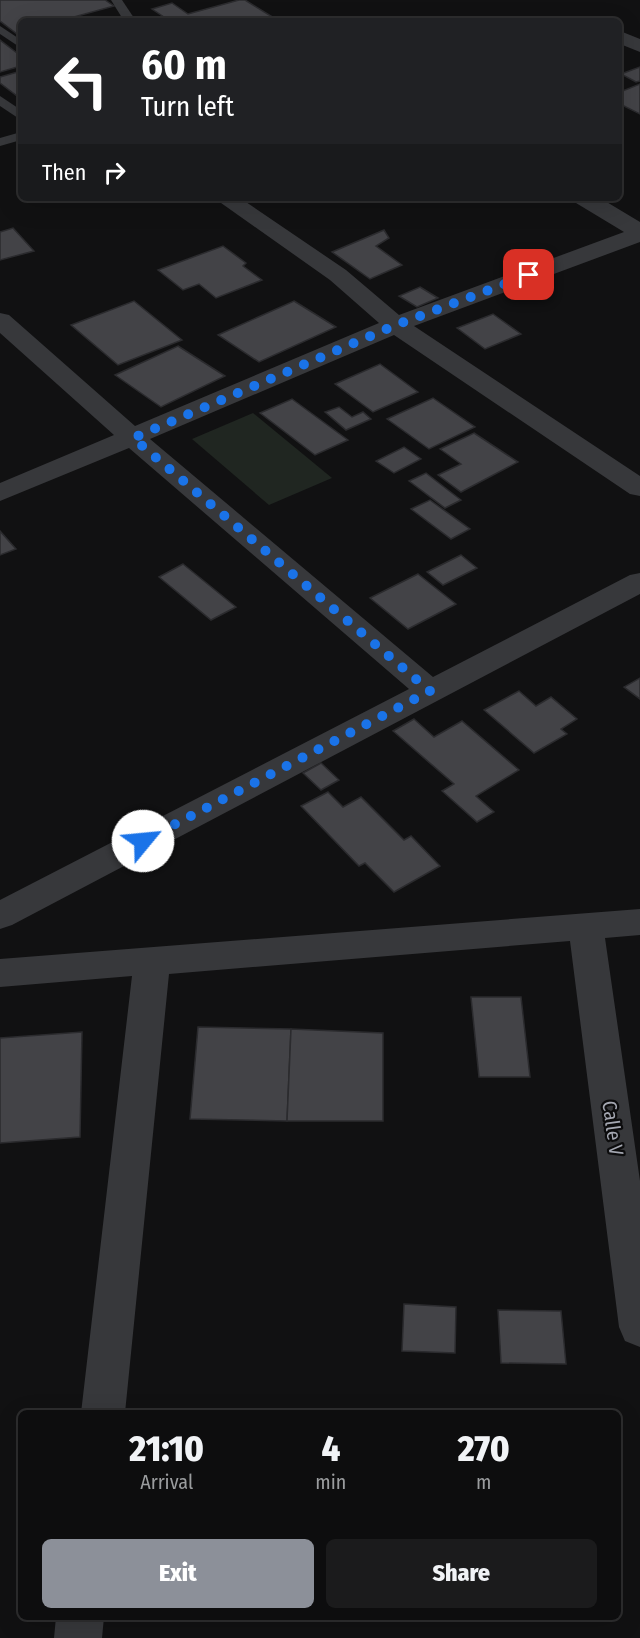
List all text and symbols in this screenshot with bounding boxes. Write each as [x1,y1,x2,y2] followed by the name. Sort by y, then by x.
[141,40,227,90] text: 60 m
[42,42,120,120] icon: left
[141,91,234,123] text: Turn left
[98,156,131,189] icon: right
[42,159,86,186] text: Then
[503,249,554,300] pin
[512,258,545,291] icon: arrive
[111,809,175,873] position arrow
[597,1099,629,1158] street label: Calle V
[129,1427,204,1471] text: 21:10
[321,1427,340,1471] text: 4
[458,1427,510,1471] text: 270
[140,1470,193,1494] text: Arrival
[315,1470,346,1494] text: min
[476,1470,491,1494] text: m
[42,1539,314,1608] button: Exit
[326,1539,597,1608] button: Share

